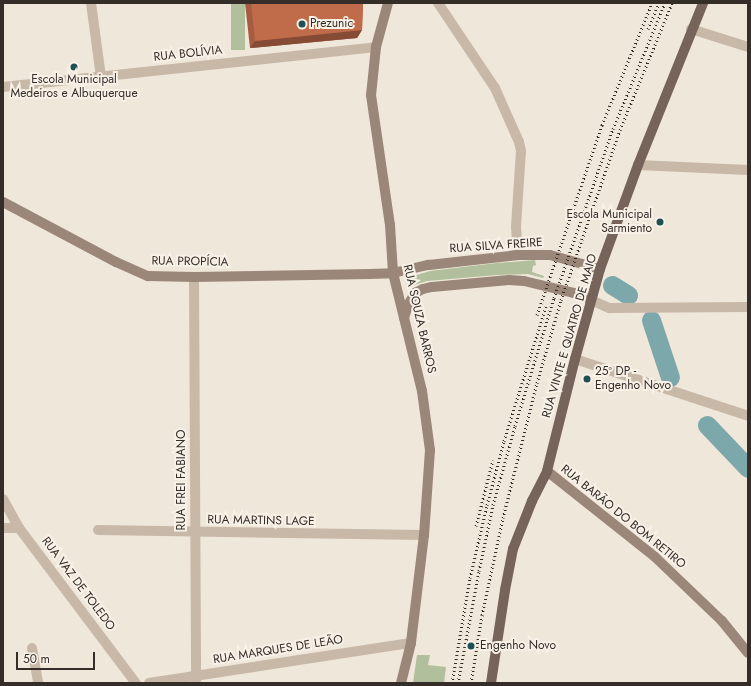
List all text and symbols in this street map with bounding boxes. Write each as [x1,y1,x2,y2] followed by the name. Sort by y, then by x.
[310,17,353,31] place label: Prezunic
[297,19,307,29] marker: Prezunic
[153,43,223,65] street label: RUA BOLÍVIA
[69,62,79,72] marker: Escola Municipal Medeiros e Albuquerque
[10,73,138,101] place label: Escola Municipal Medeiros e Albuquerque
[566,208,652,236] place label: Escola Municipal Sarmiento
[655,217,665,227] marker: Escola Municipal Sarmiento
[449,236,543,256] street label: RUA SILVA FREIRE
[540,252,600,420] street label: RUA VINTE E QUATRO DE MAIO
[151,254,229,270] street label: RUA PROPÍCIA
[399,263,439,375] street label: RUA SOUZA BARROS
[595,365,671,393] place label: 25º DP - Engenho Novo
[582,374,592,384] marker: 25º DP - Engenho Novo
[175,429,189,531] street label: RUA FREI FABIANO
[558,462,688,572] street label: RUA BARÃO DO BOM RETIRO
[207,513,315,529] street label: RUA MARTINS LAGE
[38,535,118,633] street label: RUA VAZ DE TOLEDO
[212,633,344,667] street label: RUA MARQUES DE LEÃO
[480,639,556,653] place label: Engenho Novo
[465,640,477,652] marker: Engenho Novo
[18,644,97,670] scale bar
[23,650,50,668] text: 50 m

